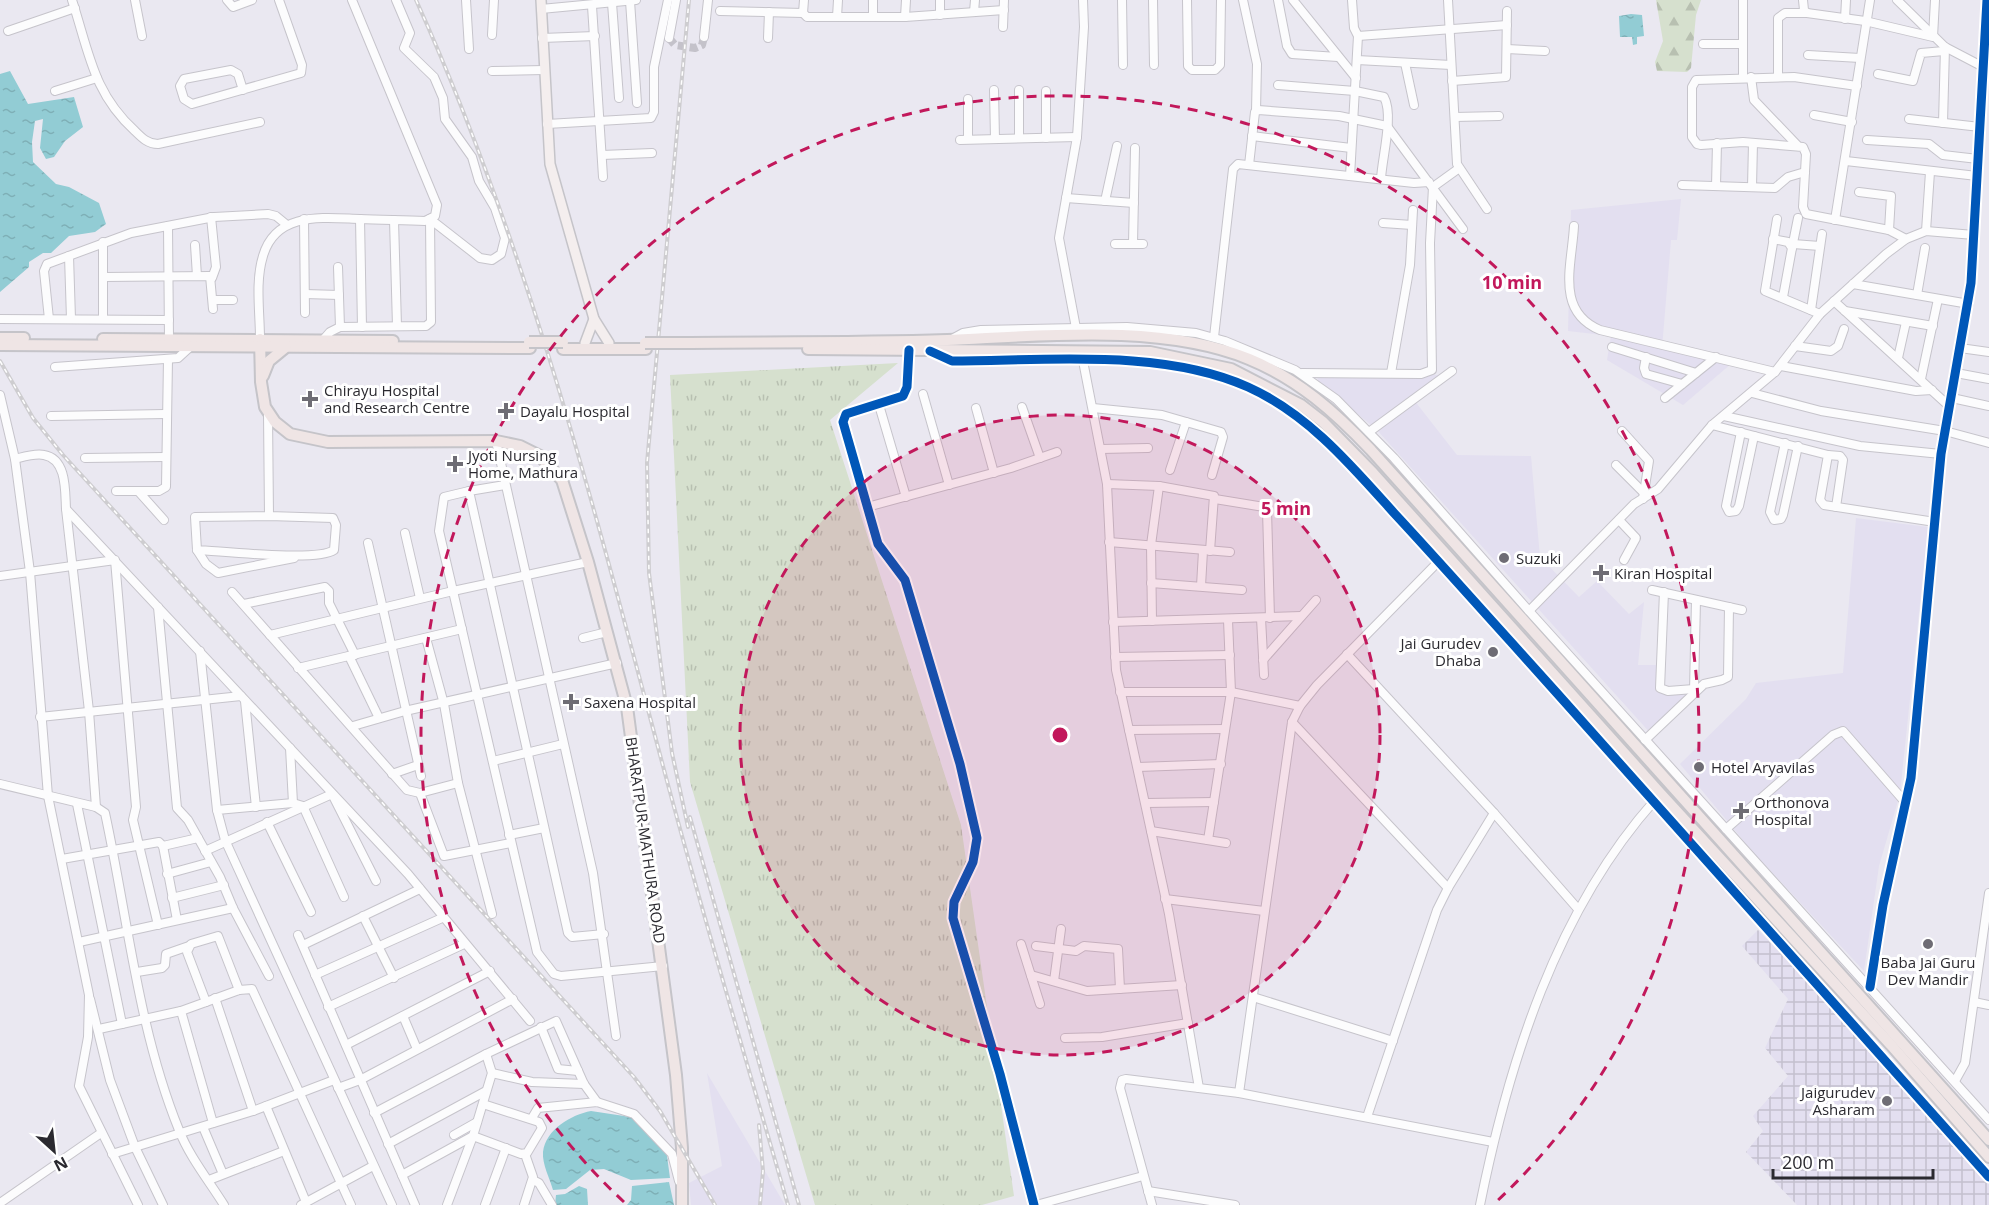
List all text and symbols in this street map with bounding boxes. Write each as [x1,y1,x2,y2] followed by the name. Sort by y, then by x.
[1482,270,1542,294] text: 10 min
[324,380,470,417] place label: Chirayu Hospital and Research Centre
[301,390,319,408] marker: Chirayu Hospital and Research Centre
[520,401,630,421] place label: Dayalu Hospital
[497,402,515,420] marker: Dayalu Hospital
[466,445,578,482] place label: Jyoti Nursing Home, Mathura
[446,455,464,473] marker: Jyoti Nursing Home, Mathura
[1261,496,1311,520] text: 5 min
[1516,548,1561,568] place label: Suzuki
[1497,551,1511,565] marker: Suzuki
[1614,563,1712,583] place label: Kiran Hospital
[1592,564,1610,582] marker: Kiran Hospital
[1398,633,1482,670] place label: Jai Gurudev Dhaba
[1486,645,1500,659] marker: Jai Gurudev Dhaba
[584,692,696,712] place label: Saxena Hospital
[562,693,580,711] marker: Saxena Hospital
[1050,725,1070,745] centre of rings
[622,735,670,945] street label: BHARATPUR-MATHURA ROAD
[1711,757,1815,777] place label: Hotel Aryavilas
[1692,760,1706,774] marker: Hotel Aryavilas
[1754,792,1829,829] place label: Orthonova Hospital
[1732,802,1750,820] marker: Orthonova Hospital
[1921,937,1935,951] marker: Baba Jai Guru Dev Mandir
[1881,952,1975,989] place label: Baba Jai Guru Dev Mandir
[1799,1082,1876,1119] place label: Jaigurudev Asharam
[1880,1094,1894,1108] marker: Jaigurudev Asharam
[24,1121,84,1181] north arrow
[1773,1142,1934,1180] scale bar
[1782,1150,1834,1174] text: 200 m
[50,1152,72,1177] text: N

